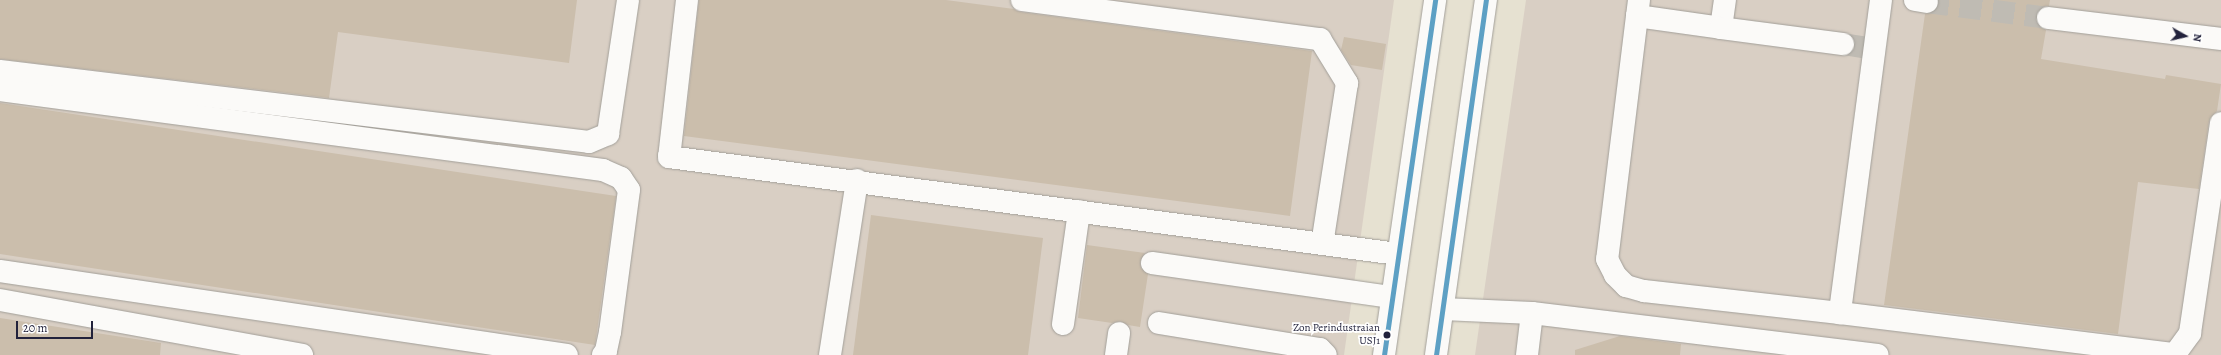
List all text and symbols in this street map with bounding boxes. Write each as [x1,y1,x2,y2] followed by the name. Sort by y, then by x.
[2165,16,2205,56] north arrow
[2189,33,2205,43] text: N
[18,313,95,339] scale bar
[23,320,47,336] text: 20 m
[1293,322,1380,348] place label: Zon Perindustraian USJ1
[1382,330,1392,340] marker: Zon Perindustraian USJ1

